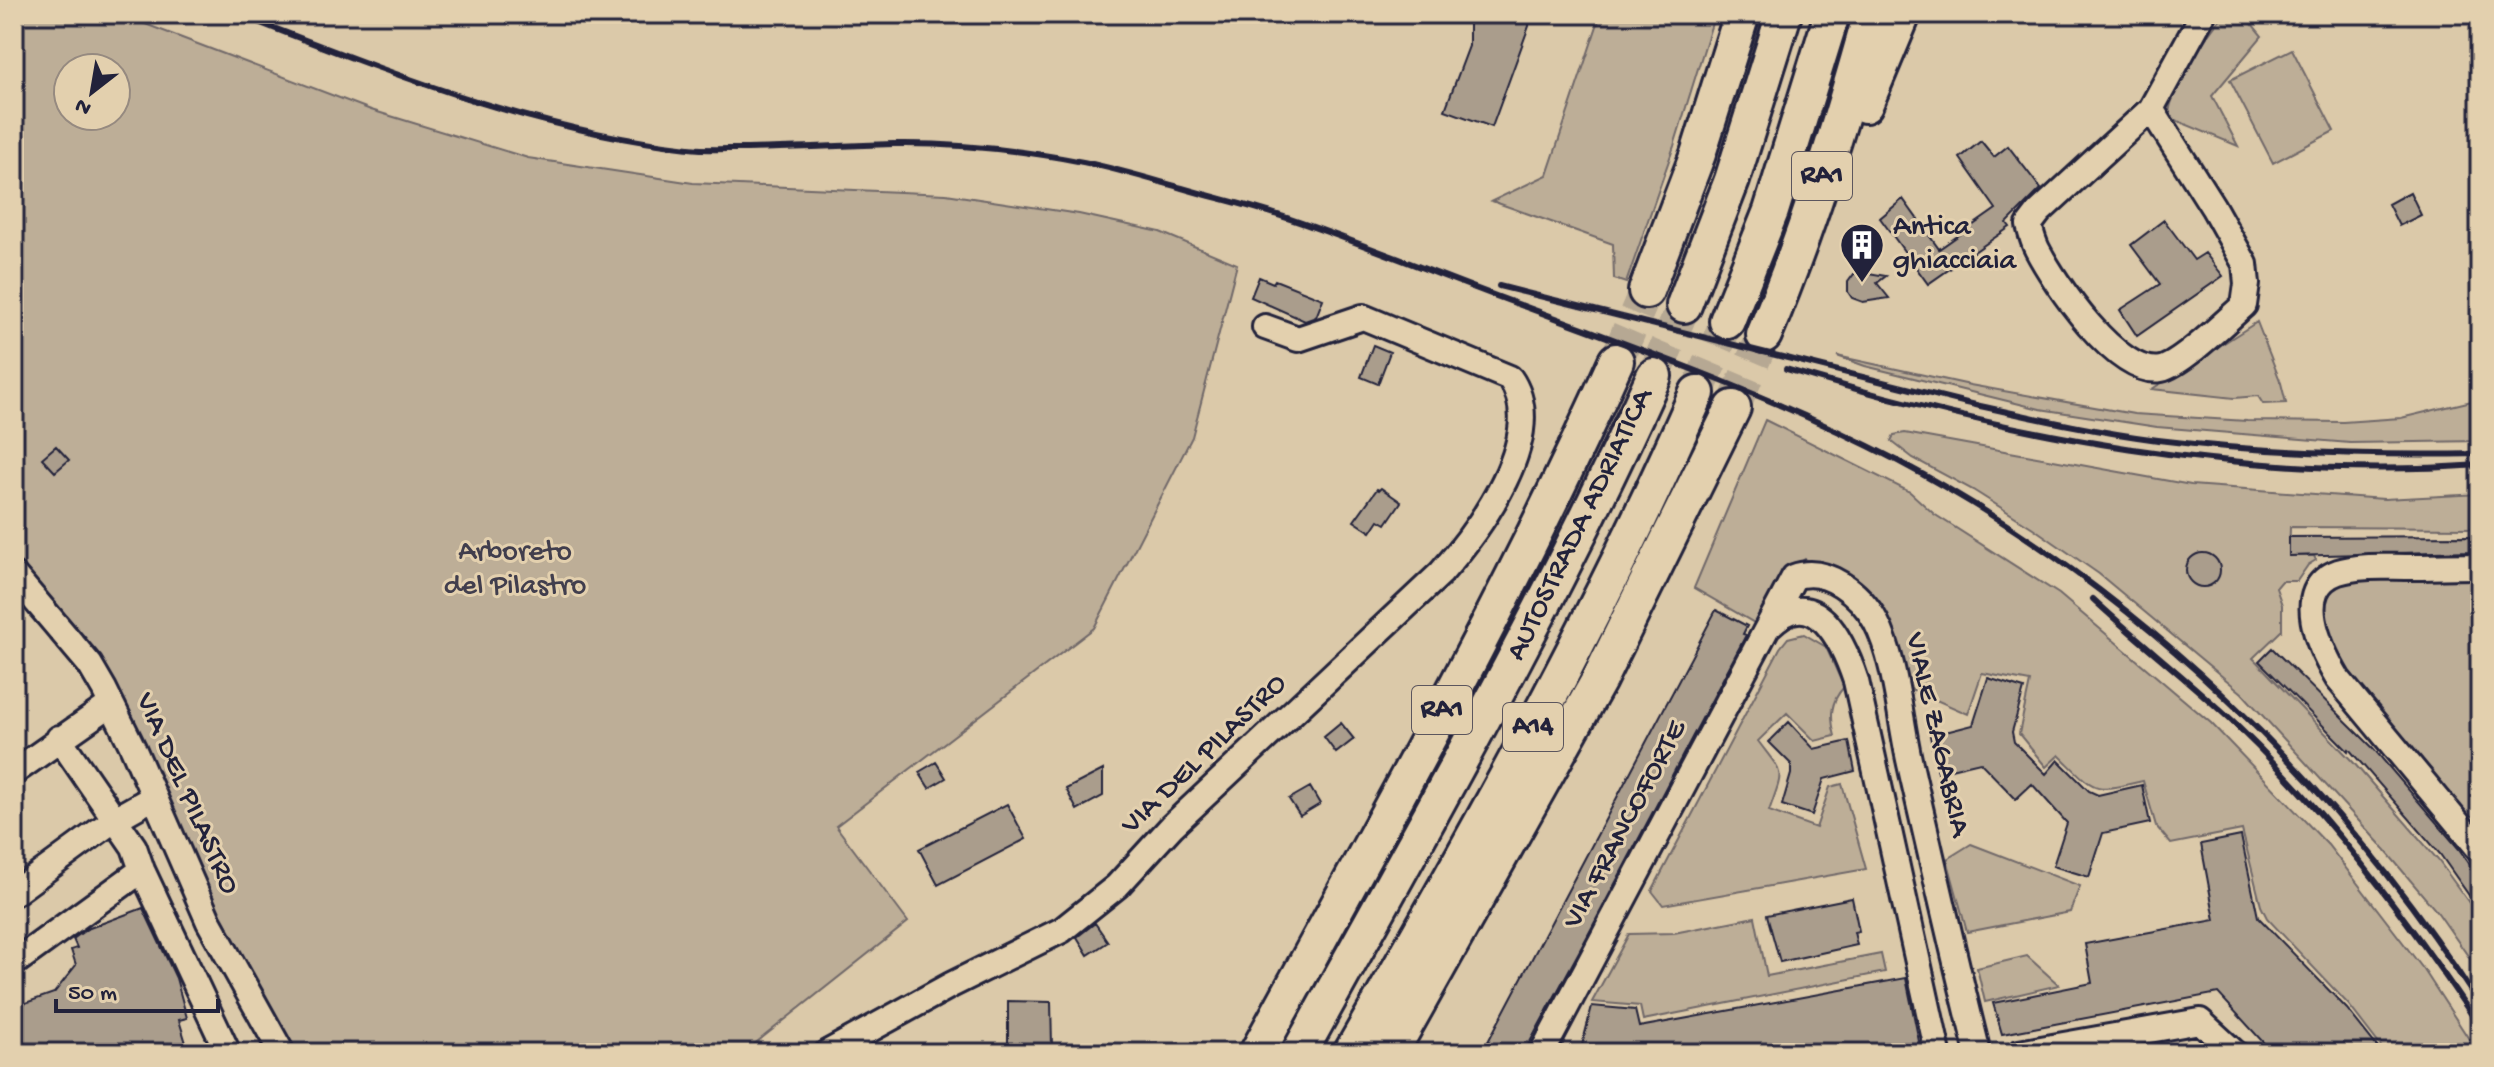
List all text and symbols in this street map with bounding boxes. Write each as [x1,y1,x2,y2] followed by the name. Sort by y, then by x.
[52,52,132,132] north arrow
[71,91,97,121] text: N
[1792,152,1852,200] road number: RA1
[1893,211,2017,280] place label: Antica ghiacciaia
[1838,221,1886,284] building icon: Antica ghiacciaia
[1500,382,1663,667] street label: AUTOSTRADA ADRIATICA
[444,536,586,605] park label: Arboreto del Pilastro
[1895,629,1977,842] street label: VIALE ZAGABRIA
[1114,667,1295,844] street label: VIA DEL PILASTRO
[1412,686,1472,734] road number: RA1
[126,687,246,900] street label: VIA DEL PILASTRO
[1503,703,1563,751] road number: A14
[1556,714,1696,936] street label: VIA FRANCOFORTE
[56,963,218,1013] scale bar
[68,980,117,1009] text: 50 m

